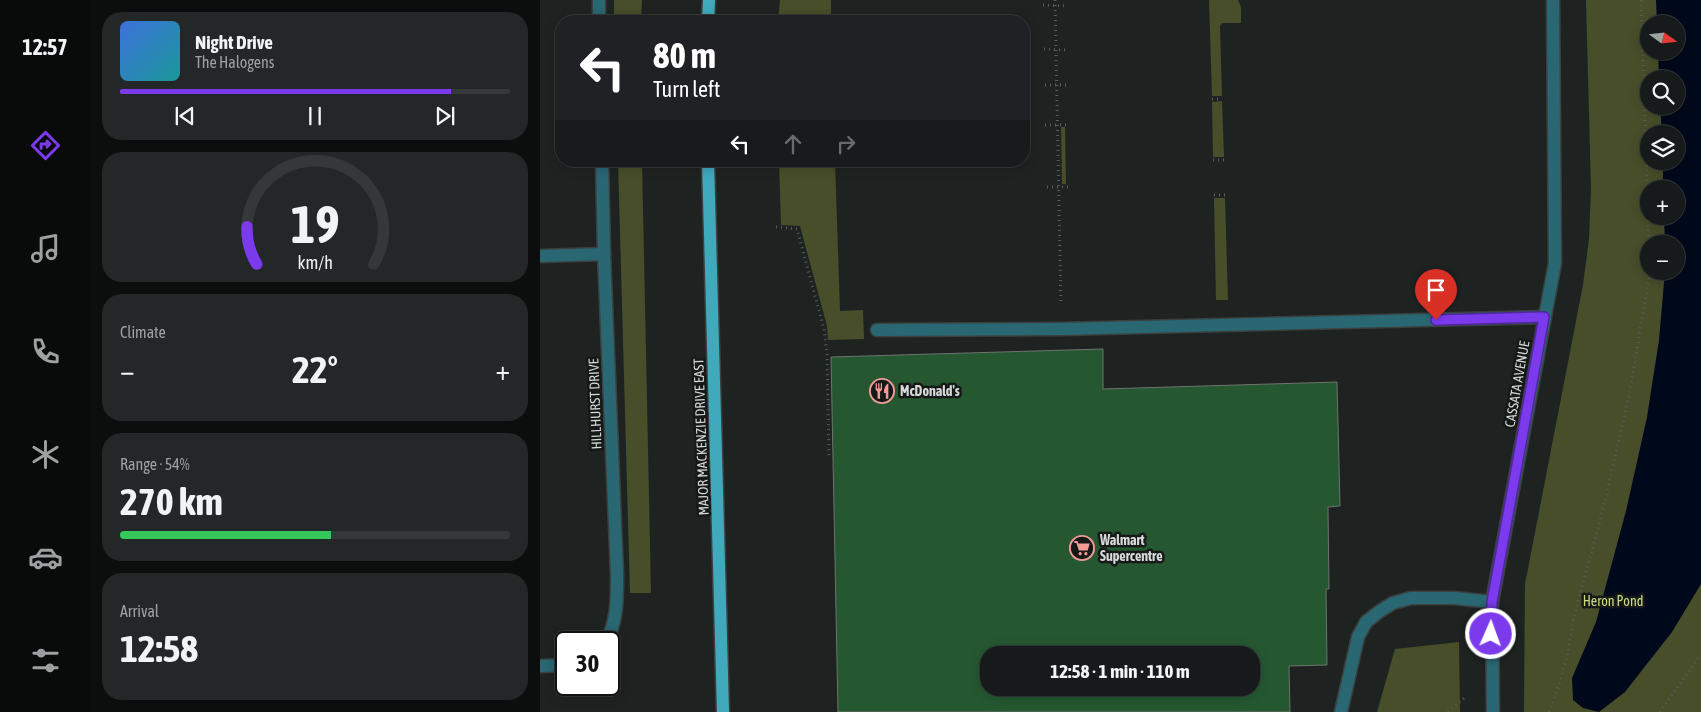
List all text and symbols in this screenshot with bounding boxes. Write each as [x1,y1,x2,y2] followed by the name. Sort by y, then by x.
[1640,15,1685,60] north arrow
[1640,15,1685,280] map controls
[195,31,273,53] text: Night Drive
[22,34,68,60] text: 12:57
[570,35,635,100] icon: left
[653,35,716,75] text: 80 m
[195,53,275,71] text: The Halogens
[1640,70,1685,115] button: search
[653,76,720,102] text: Turn left
[171,102,199,130] icon: previous
[301,102,329,130] icon: pause
[431,102,459,130] icon: next
[1640,125,1685,170] button: layers
[28,128,63,163] icon: directions
[726,130,754,158] icon: left
[779,130,807,158] icon: ahead
[832,130,860,158] icon: right
[1640,180,1685,225] button: +
[291,194,339,254] text: 19
[28,231,63,266] icon: music
[1640,235,1685,280] button: −
[297,252,333,273] text: km/h
[1415,269,1457,320] pin
[1422,276,1450,304] icon: arrive
[120,323,166,341] text: Climate
[28,334,63,369] icon: phone
[1502,340,1532,428] street label: CASSATA AVENUE
[292,348,338,391] text: 22°
[120,354,135,386] text: −
[495,354,510,386] text: +
[585,358,605,450] street label: HILLHURST DRIVE
[690,358,712,516] street label: MAJOR MACKENZIE DRIVE EAST
[869,378,895,404] restaurant icon: McDonald's
[900,383,960,399] place label: McDonald's
[28,437,63,472] icon: climate
[120,455,190,473] text: Range · 54%
[120,480,223,523] text: 270 km
[1099,532,1163,564] place label: Walmart Supercentre
[1069,535,1095,561] supermarket icon: Walmart Supercentre
[28,540,63,575] icon: car
[1583,593,1643,609] park label: Heron Pond
[120,602,159,620] text: Arrival
[1464,607,1516,659] position arrow
[120,627,198,670] text: 12:58
[555,631,620,696] speed limit sign: 30
[28,643,63,678] icon: filters
[1050,660,1190,682] text: 12:58 · 1 min · 110 m

